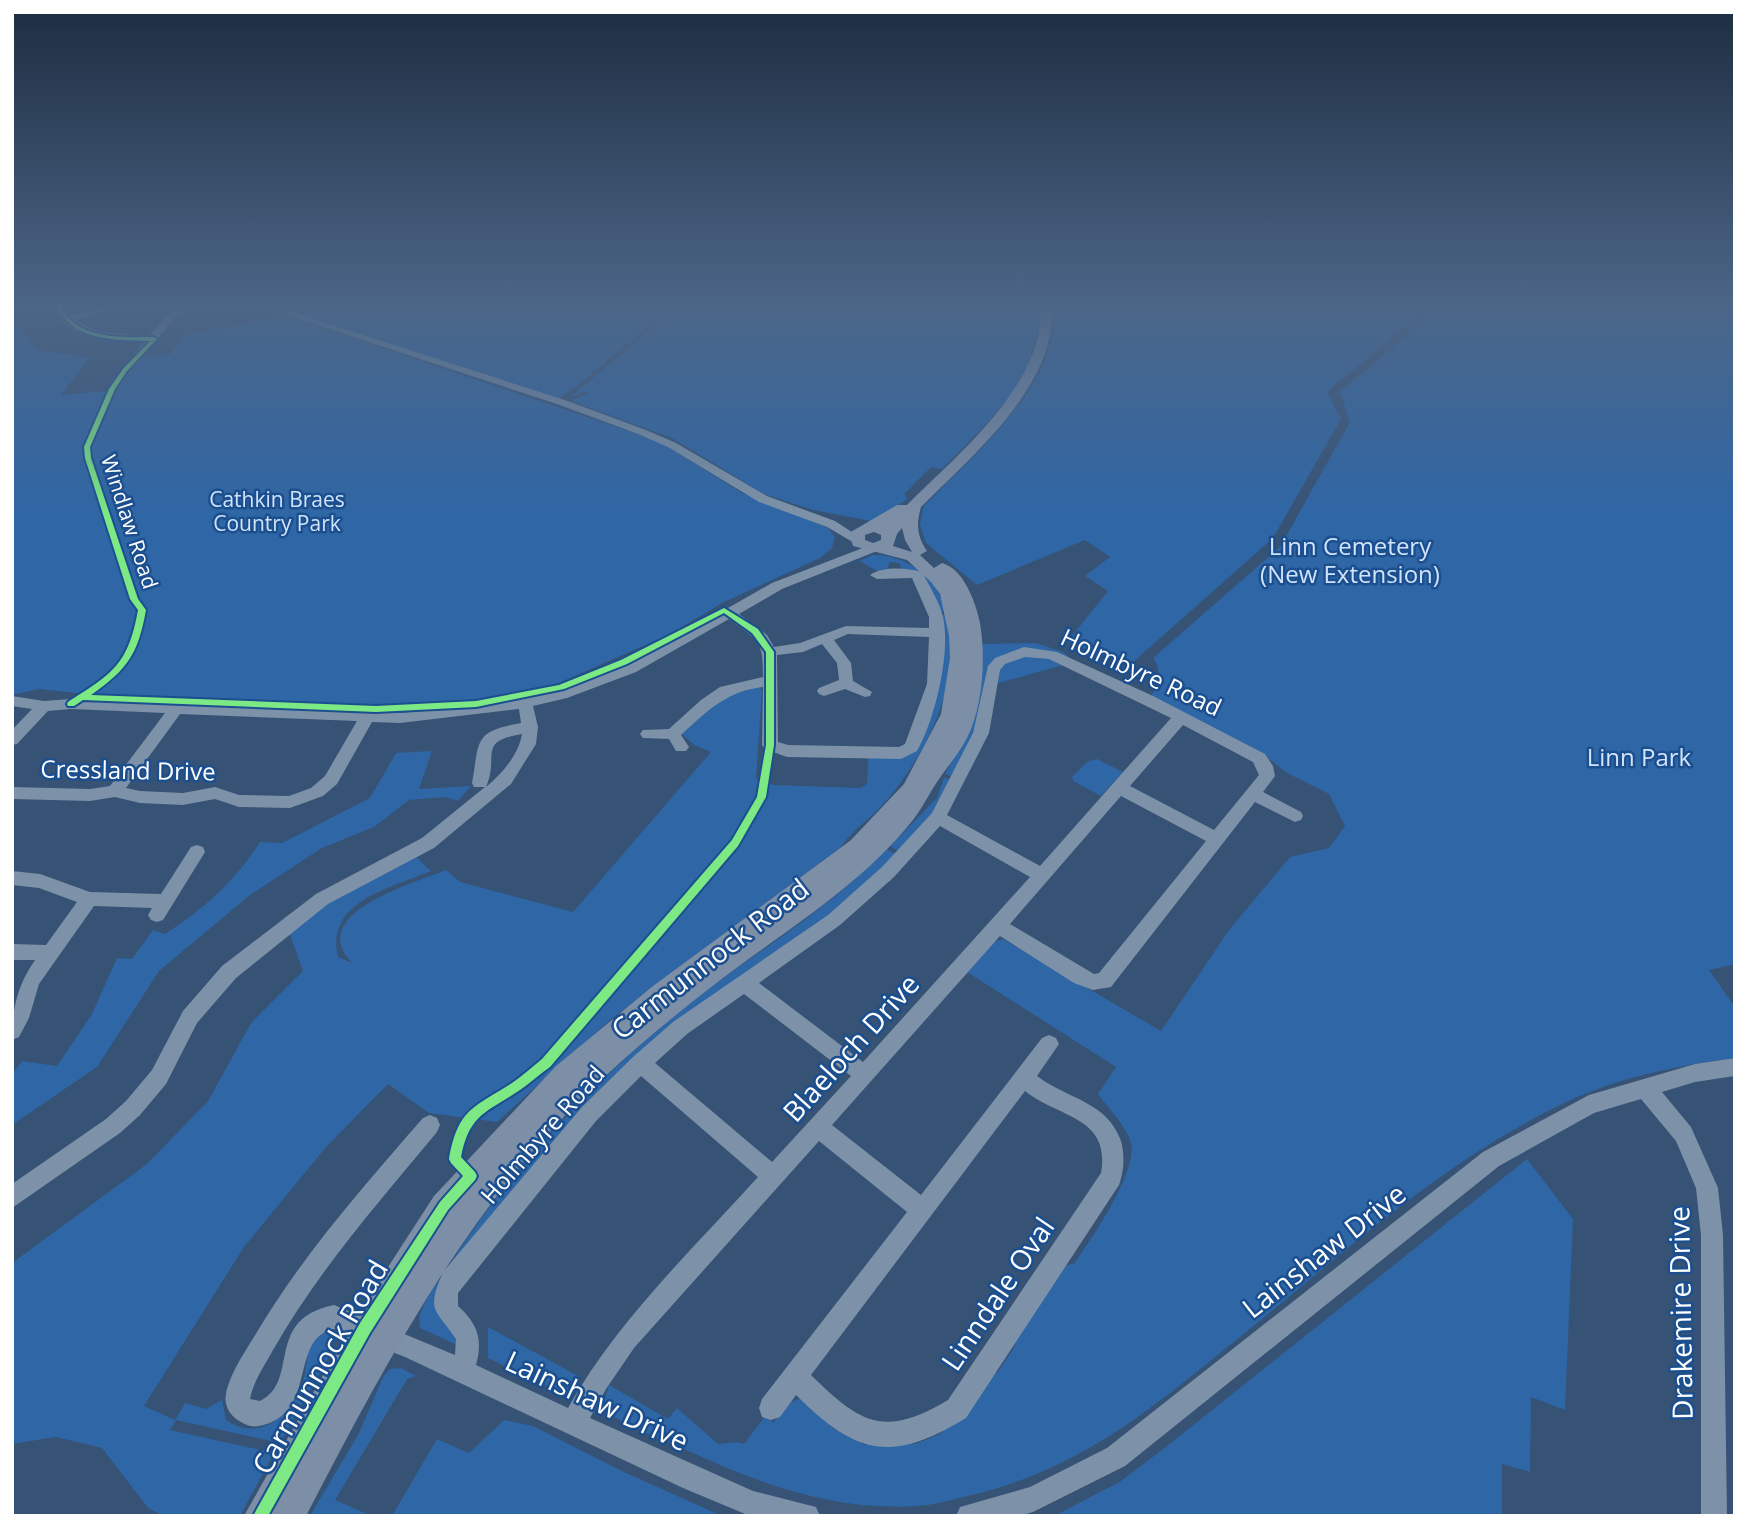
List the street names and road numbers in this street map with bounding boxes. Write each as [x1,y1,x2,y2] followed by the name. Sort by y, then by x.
[95,451,165,592] street label: Windlaw Road
[1056,620,1227,723] street label: Holmbyre Road
[40,751,216,788] street label: Cressland Drive
[603,869,816,1047] street label: Carmunnock Road
[774,965,927,1129] street label: Blaeloch Drive
[472,1058,611,1210] street label: Holmbyre Road
[1234,1174,1413,1326] street label: Lainshaw Drive
[1659,1206,1701,1420] street label: Drakemire Drive
[932,1209,1062,1378] street label: Linndale Oval
[242,1253,396,1480] street label: Carmunnock Road
[500,1341,695,1459] street label: Lainshaw Drive

